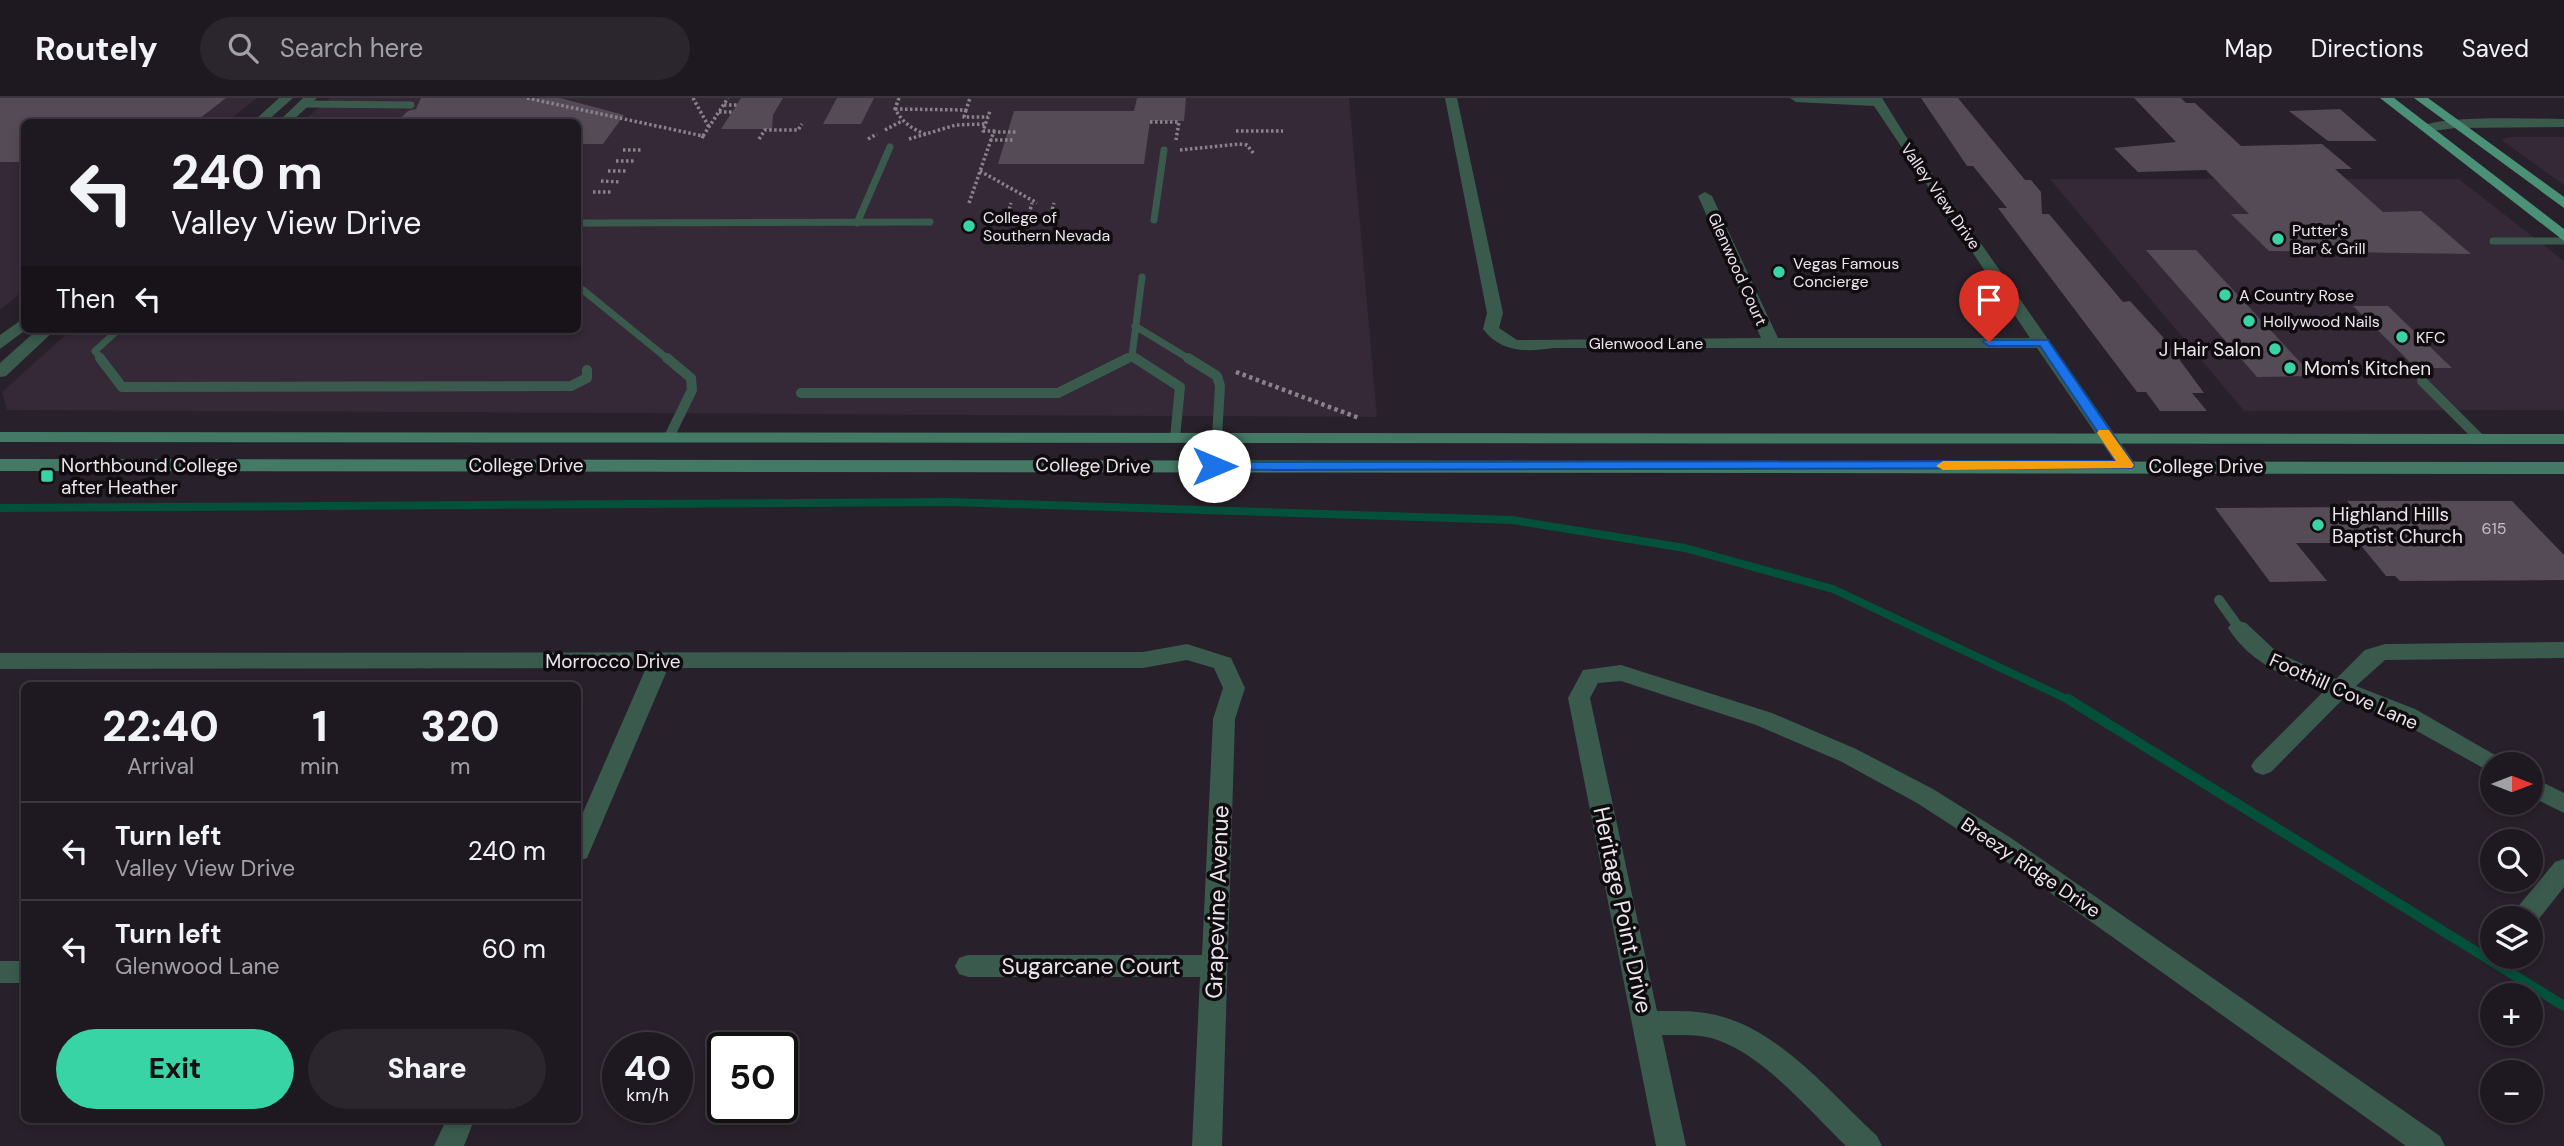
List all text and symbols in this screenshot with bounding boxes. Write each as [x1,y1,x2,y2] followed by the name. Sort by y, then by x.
[200,17,690,80] search box
[35,27,158,70] text: Routely
[224,29,262,67] icon: search
[280,31,423,65] text: Search here
[2225,33,2273,64] text: Map
[2311,33,2424,64] text: Directions
[2462,33,2529,64] text: Saved
[1896,139,1985,254] street label: Valley View Drive
[171,140,323,204] text: 240 m
[56,147,147,238] icon: left
[171,202,421,244] text: Valley View Drive
[983,207,1110,246] place label: College of Southern Nevada
[1703,209,1772,329] street label: Glenwood Court
[961,218,977,234] marker: College of Southern Nevada
[2292,220,2366,259] place label: Putter's Bar & Grill
[2270,231,2286,247] marker: Putter's Bar & Grill
[1793,253,1899,292] place label: Vegas Famous Concierge
[1771,264,1787,280] marker: Vegas Famous Concierge
[1959,270,2019,342] pin
[129,280,167,318] icon: left
[1970,281,2008,319] icon: arrive
[56,282,115,316] text: Then
[2239,285,2354,306] place label: A Country Rose
[2217,287,2233,303] marker: A Country Rose
[2263,311,2380,332] place label: Hollywood Nails
[2241,313,2257,329] marker: Hollywood Nails
[2416,327,2445,348] place label: KFC
[2394,329,2410,345] marker: KFC
[1589,333,1703,354] street label: Glenwood Lane
[2159,337,2261,362] place label: J Hair Salon
[2267,341,2283,357] marker: J Hair Salon
[2304,356,2431,381] place label: Mom's Kitchen
[2282,360,2298,376] marker: Mom's Kitchen
[1177,429,1251,503] position arrow
[1035,452,1151,479] street label: College Drive
[61,453,238,500] place label: Northbound College after Heather
[468,453,584,478] street label: College Drive
[2148,454,2264,479] street label: College Drive
[39,468,55,484] marker: Northbound College after Heather
[2332,502,2463,549] place label: Highland Hills Baptist Church
[2310,517,2326,533] marker: Highland Hills Baptist Church
[2482,518,2506,539] house number: 615
[2266,647,2422,735] street label: Foothill Cove Lane
[545,649,681,674] street label: Morrocco Drive
[102,699,219,754] text: 22:40
[312,699,327,754] text: 1
[421,699,500,754] text: 320
[127,751,194,781] text: Arrival
[300,751,339,781] text: min
[450,751,470,781] text: m
[2480,752,2543,816] north arrow
[2480,752,2543,1123] map controls
[1586,804,1660,1016] street label: Heritage Point Drive
[1199,805,1235,999] street label: Grapevine Avenue
[1956,812,2105,923] street label: Breezy Ridge Drive
[115,819,222,853] text: Turn left
[2480,829,2543,892] button: search
[56,832,94,870] icon: left
[468,834,546,868] text: 240 m
[115,853,295,883] text: Valley View Drive
[2480,906,2543,969] button: layers
[115,917,222,951] text: Turn left
[56,930,94,968] icon: left
[482,932,546,966] text: 60 m
[115,951,280,981] text: Glenwood Lane
[1002,951,1180,981] street label: Sugarcane Court
[2480,983,2543,1046] button: +
[56,1029,294,1109] button: Exit
[308,1029,546,1109] button: Share
[707,1032,798,1123] speed limit sign: 50
[624,1045,671,1091] text: 40
[2480,1060,2543,1123] button: −
[626,1083,669,1107] text: km/h

